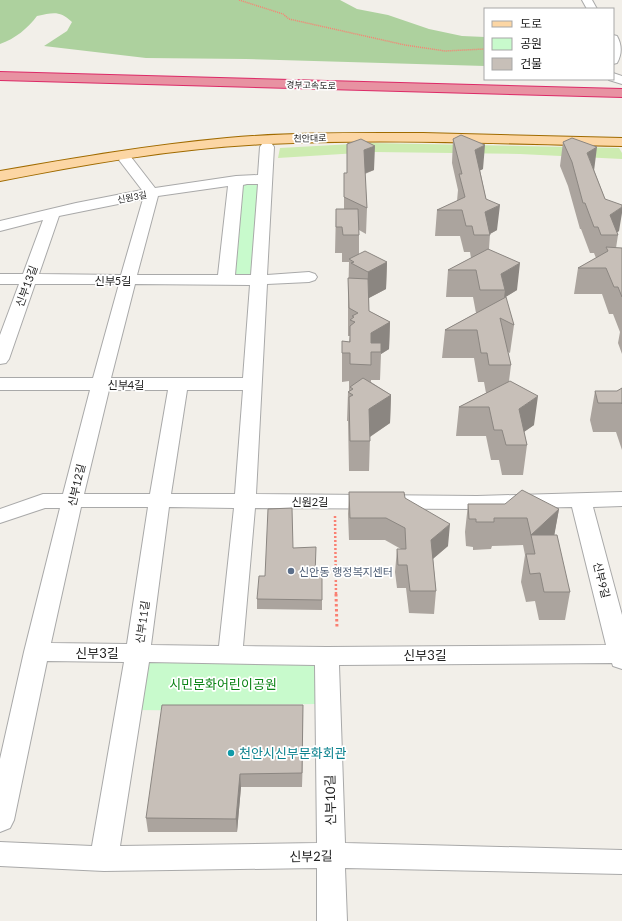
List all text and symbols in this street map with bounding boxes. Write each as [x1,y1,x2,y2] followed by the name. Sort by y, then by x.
[484,8,614,80] legend
[520,16,542,31] text: 도로
[520,36,542,51] text: 공원
[520,56,542,71] text: 건물
[286,79,336,91] street label: 경부고속도로
[293,132,327,144] street label: 천안대로
[116,189,148,205] street label: 신원3길
[13,264,39,308] street label: 신부13길
[95,274,131,287] street label: 신부5길
[108,378,144,391] street label: 신부4길
[65,463,87,507] street label: 신부12길
[292,495,328,508] street label: 신원2길
[591,561,613,599] street label: 신부9길
[299,565,393,578] place label: 신안동 행정복지센터
[286,566,296,576] marker: 신안동 행정복지센터
[133,600,151,644] street label: 신부11길
[75,645,119,661] street label: 신부3길
[403,647,447,663] street label: 신부3길
[169,676,277,692] park label: 시민문화어린이공원
[239,745,347,761] place label: 천안시신부문화회관
[226,748,236,758] marker: 천안시신부문화회관
[322,774,338,826] street label: 신부10길
[289,848,333,864] street label: 신부2길

